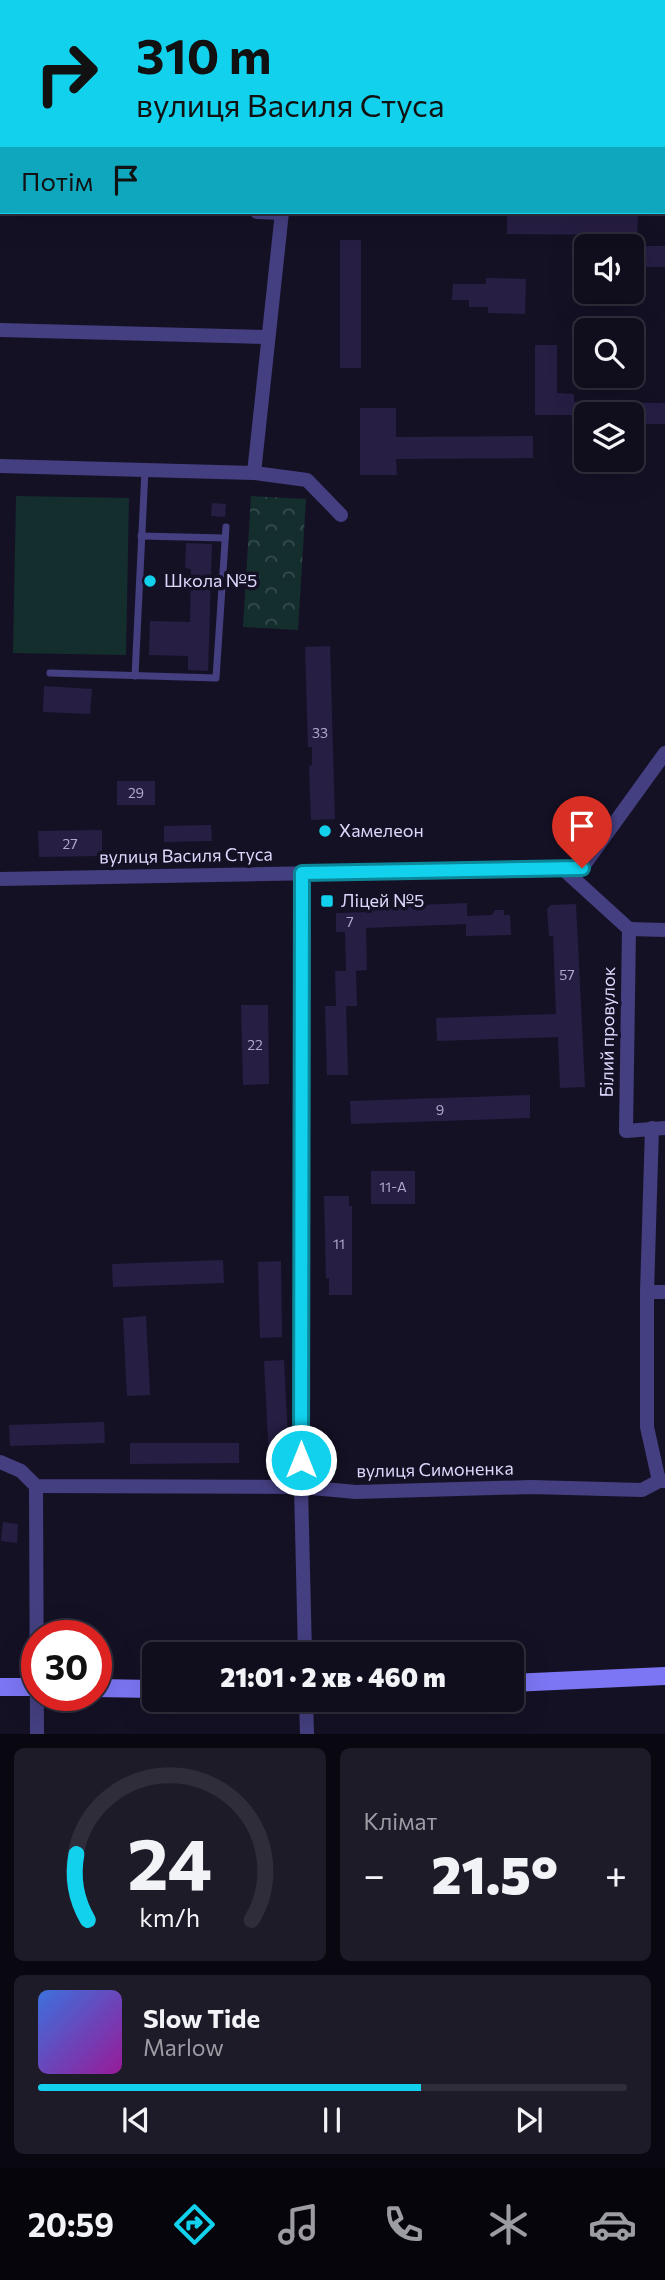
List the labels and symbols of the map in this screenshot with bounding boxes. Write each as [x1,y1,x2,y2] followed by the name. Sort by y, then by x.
[164,569,257,591] place label: Школа №5
[142,573,158,589] marker: Школа №5
[312,724,328,741] house number: 33
[128,784,144,801] house number: 29
[552,796,612,868] pin
[339,819,424,841] place label: Хамелеон
[317,823,333,839] marker: Хамелеон
[62,835,78,852] house number: 27
[99,842,273,868] street label: вулиця Василя Стуса
[341,889,424,911] place label: Ліцей №5
[319,893,335,909] marker: Ліцей №5
[346,913,354,930] house number: 7
[559,966,575,983] house number: 57
[595,966,619,1098] street label: Білий провулок
[247,1036,263,1053] house number: 22
[436,1101,444,1118] house number: 9
[379,1178,407,1195] house number: 11-А
[333,1235,345,1252] house number: 11
[264,1423,338,1497] position arrow
[356,1457,514,1481] street label: вулиця Симоненка
[21,1620,112,1711] speed limit sign: 30

